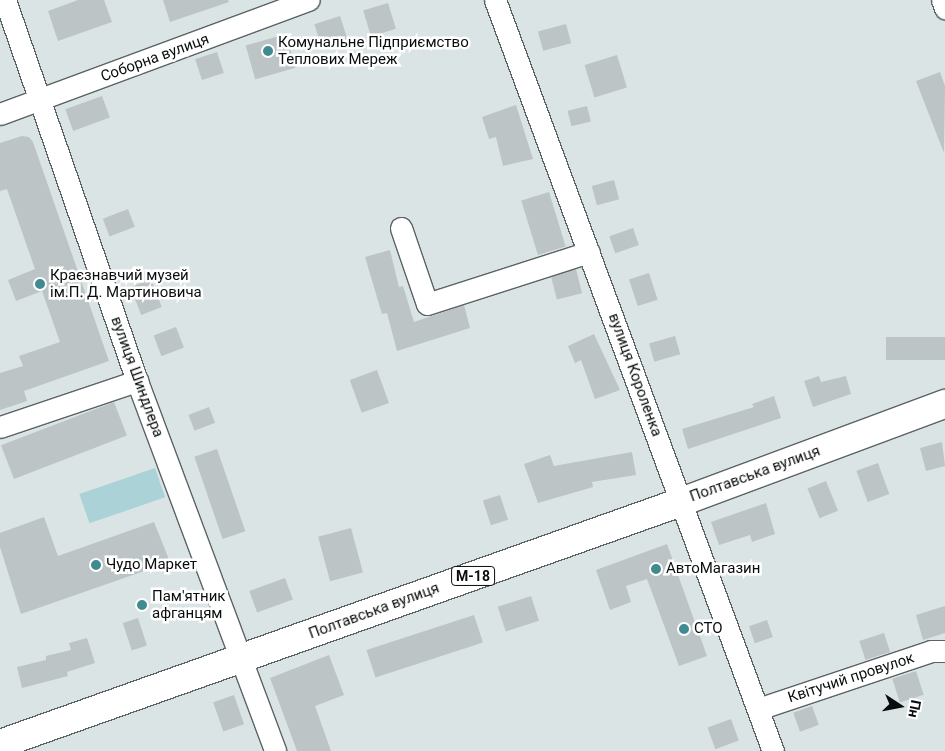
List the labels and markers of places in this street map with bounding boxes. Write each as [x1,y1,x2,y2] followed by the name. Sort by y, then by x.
[278,33,469,68] place label: Комунальне Підприємство Теплових Мереж
[262,45,274,57] marker: Комунальне Підприємство Теплових Мереж
[50,266,202,301] place label: Краєзнавчий музей ім.П. Д. Мартиновича
[34,278,46,290] marker: Краєзнавчий музей ім.П. Д. Мартиновича
[106,556,197,574] place label: Чудо Маркет
[90,559,102,571] marker: Чудо Маркет
[666,560,760,578] place label: АвтоМагазин
[650,563,662,575] marker: АвтоМагазин
[152,587,225,622] place label: Пам'ятник афганцям
[136,599,148,611] marker: Пам'ятник афганцям
[694,620,723,638] place label: СТО
[678,623,690,635] marker: СТО

